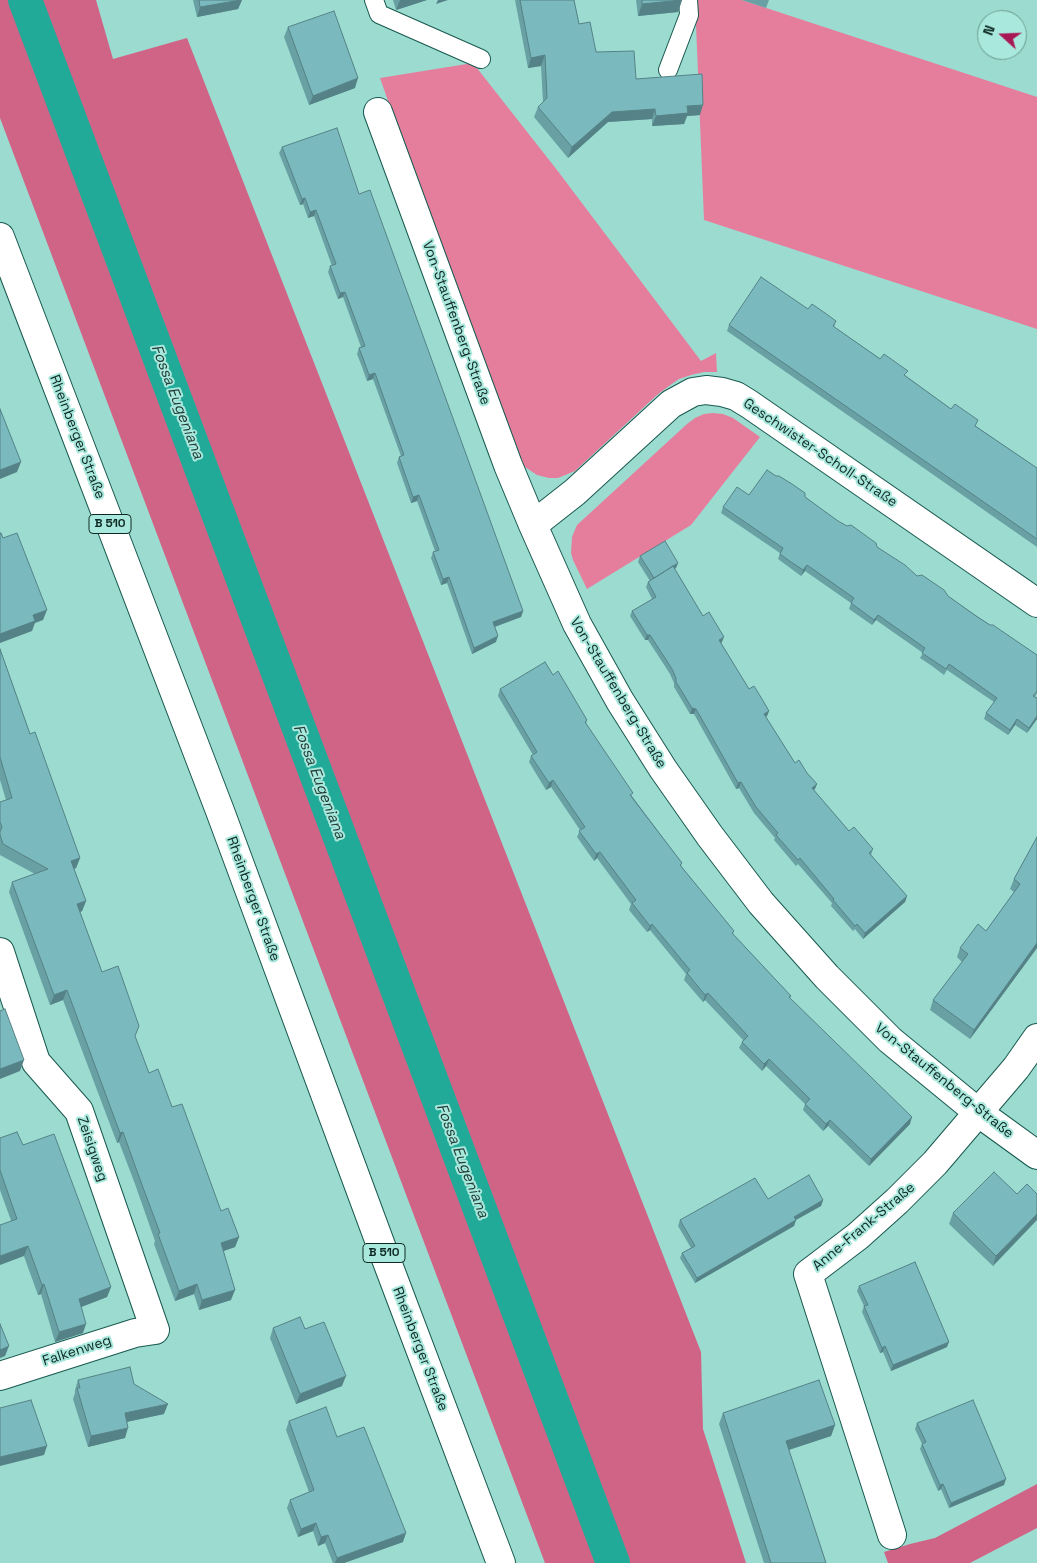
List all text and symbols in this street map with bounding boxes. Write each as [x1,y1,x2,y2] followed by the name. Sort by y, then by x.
[977,10,1027,60] north arrow
[979,23,999,38] text: N
[418,239,494,407] street label: Von-Stauffenberg-Straße
[147,342,207,462] water label: Fossa Eugeniana
[46,373,108,501] street label: Rheinberger Straße
[740,395,900,511] street label: Geschwister-Scholl-Straße
[89,514,131,534] road number: B 510
[566,614,670,772] street label: Von-Stauffenberg-Straße
[289,722,349,842] water label: Fossa Eugeniana
[223,834,283,964] street label: Rheinberger Straße
[871,1020,1017,1142] street label: Von-Stauffenberg-Straße
[432,1101,492,1221] water label: Fossa Eugeniana
[73,1114,111,1184] street label: Zeisigweg
[809,1179,919,1275] street label: Anne-Frank-Straße
[363,1244,405,1262] road number: B 510
[389,1285,451,1413] street label: Rheinberger Straße
[41,1332,113,1370] street label: Falkenweg

